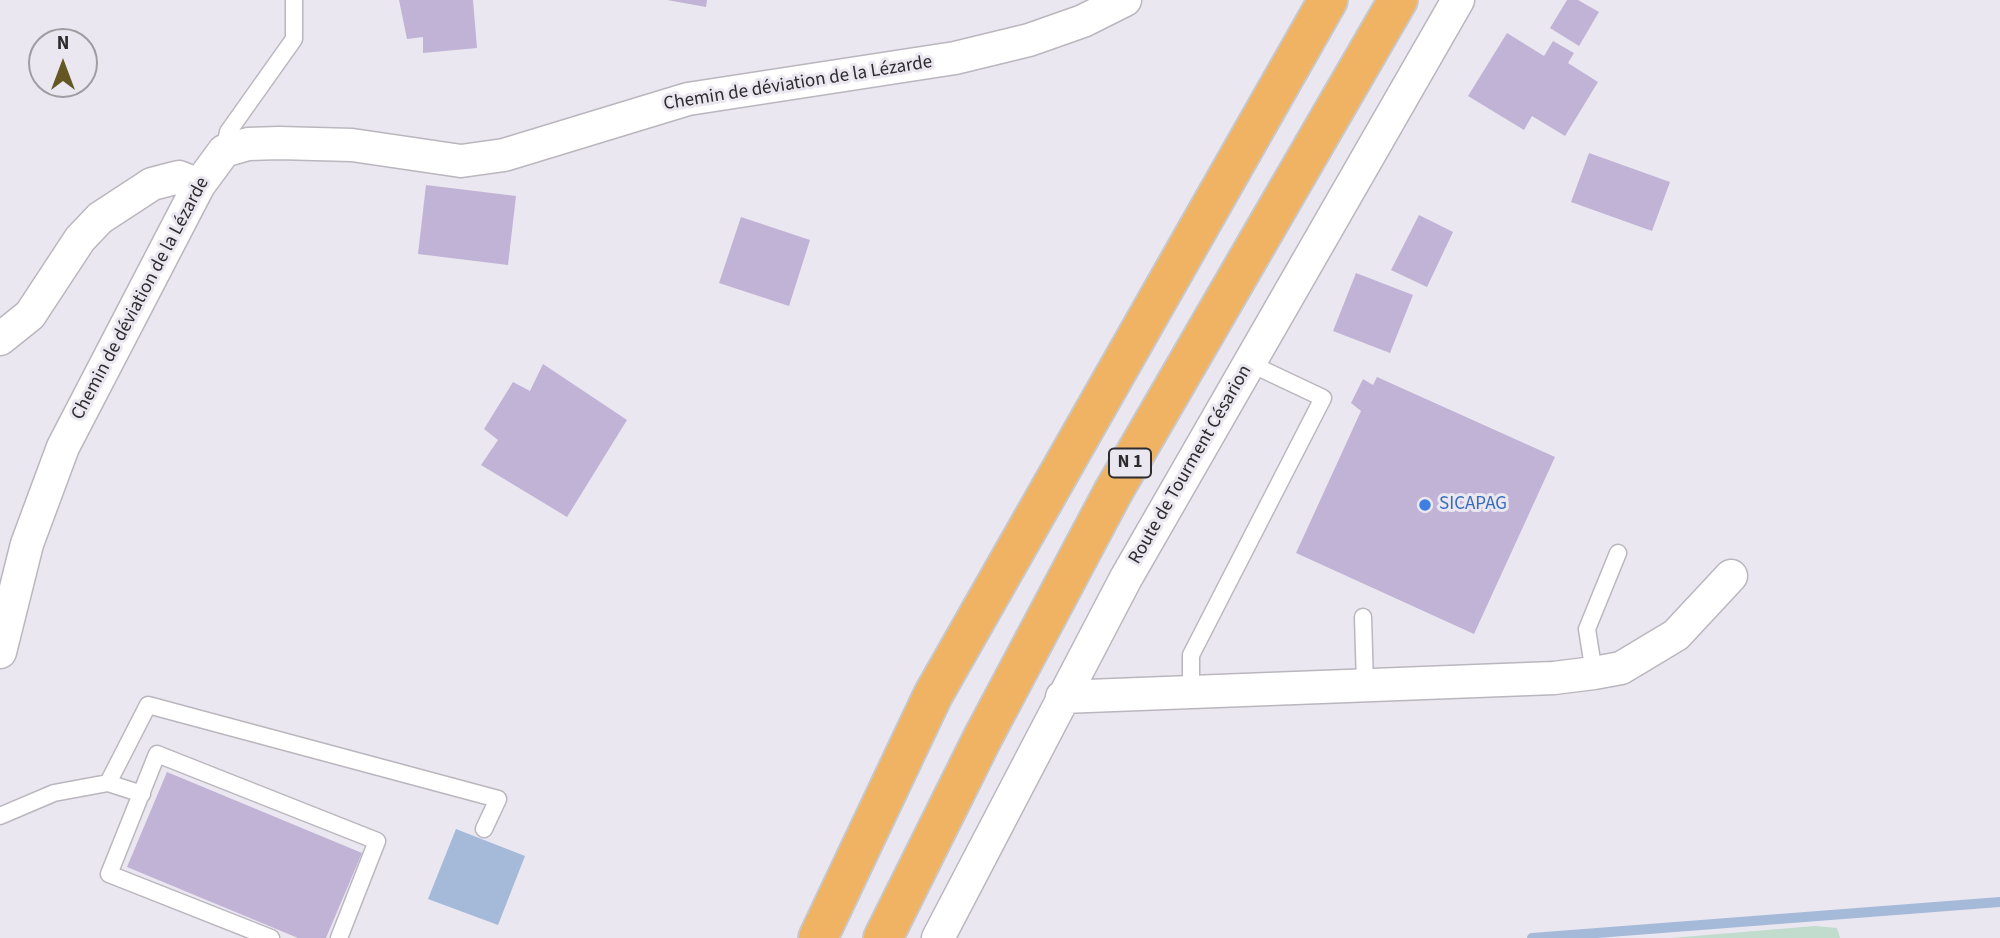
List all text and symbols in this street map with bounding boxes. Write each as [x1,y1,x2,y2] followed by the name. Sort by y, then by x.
[28,28,98,98] north arrow
[57,30,69,57] text: N
[662,52,934,116] street label: Chemin de déviation de la Lézarde
[67,174,215,424] street label: Chemin de déviation de la Lézarde
[1125,361,1257,569] street label: Route de Tourment Césarion
[1109,448,1151,477] road number: N 1
[1439,494,1507,516] place label: SICAPAG
[1417,497,1433,513] marker: SICAPAG

